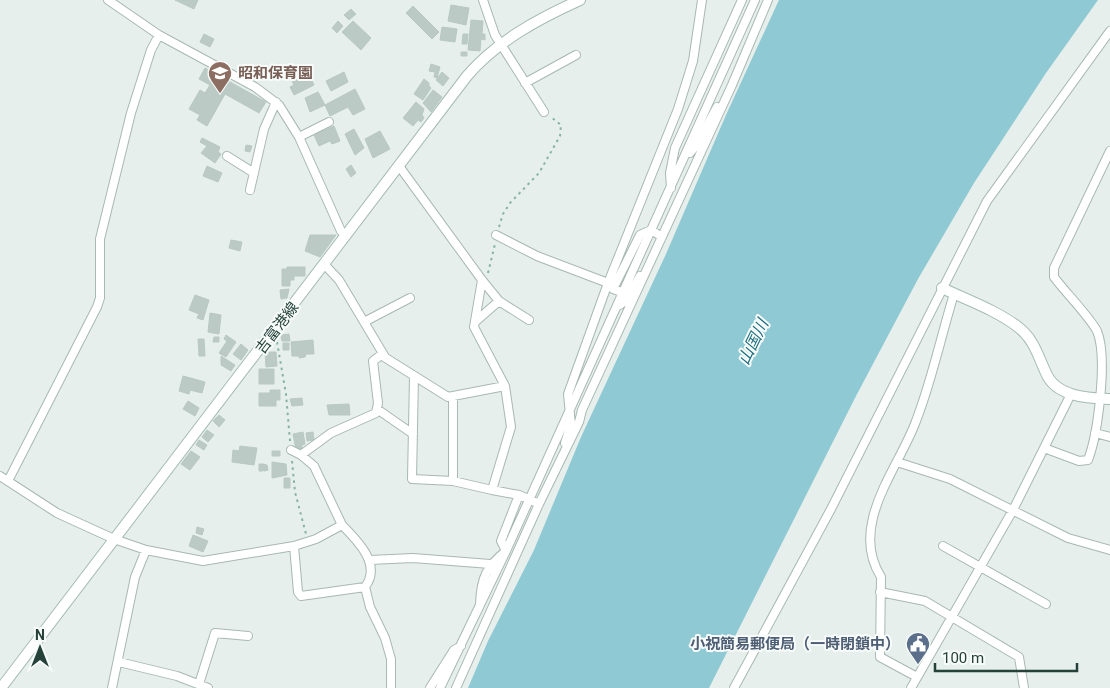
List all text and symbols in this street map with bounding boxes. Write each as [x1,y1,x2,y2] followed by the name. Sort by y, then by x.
[207,60,233,94] school or university icon: 昭和保育園
[238,64,313,82] place label: 昭和保育園
[252,299,302,357] street label: 吉富港線
[734,314,773,368] water label: 山国川
[15,623,65,673] north arrow
[35,627,45,643] text: N
[905,631,931,665] public building icon: 小祝簡易郵便局（一時閉鎖中）
[690,635,900,653] place label: 小祝簡易郵便局（一時閉鎖中）
[935,640,1078,672] scale bar
[942,649,984,667] text: 100 m

